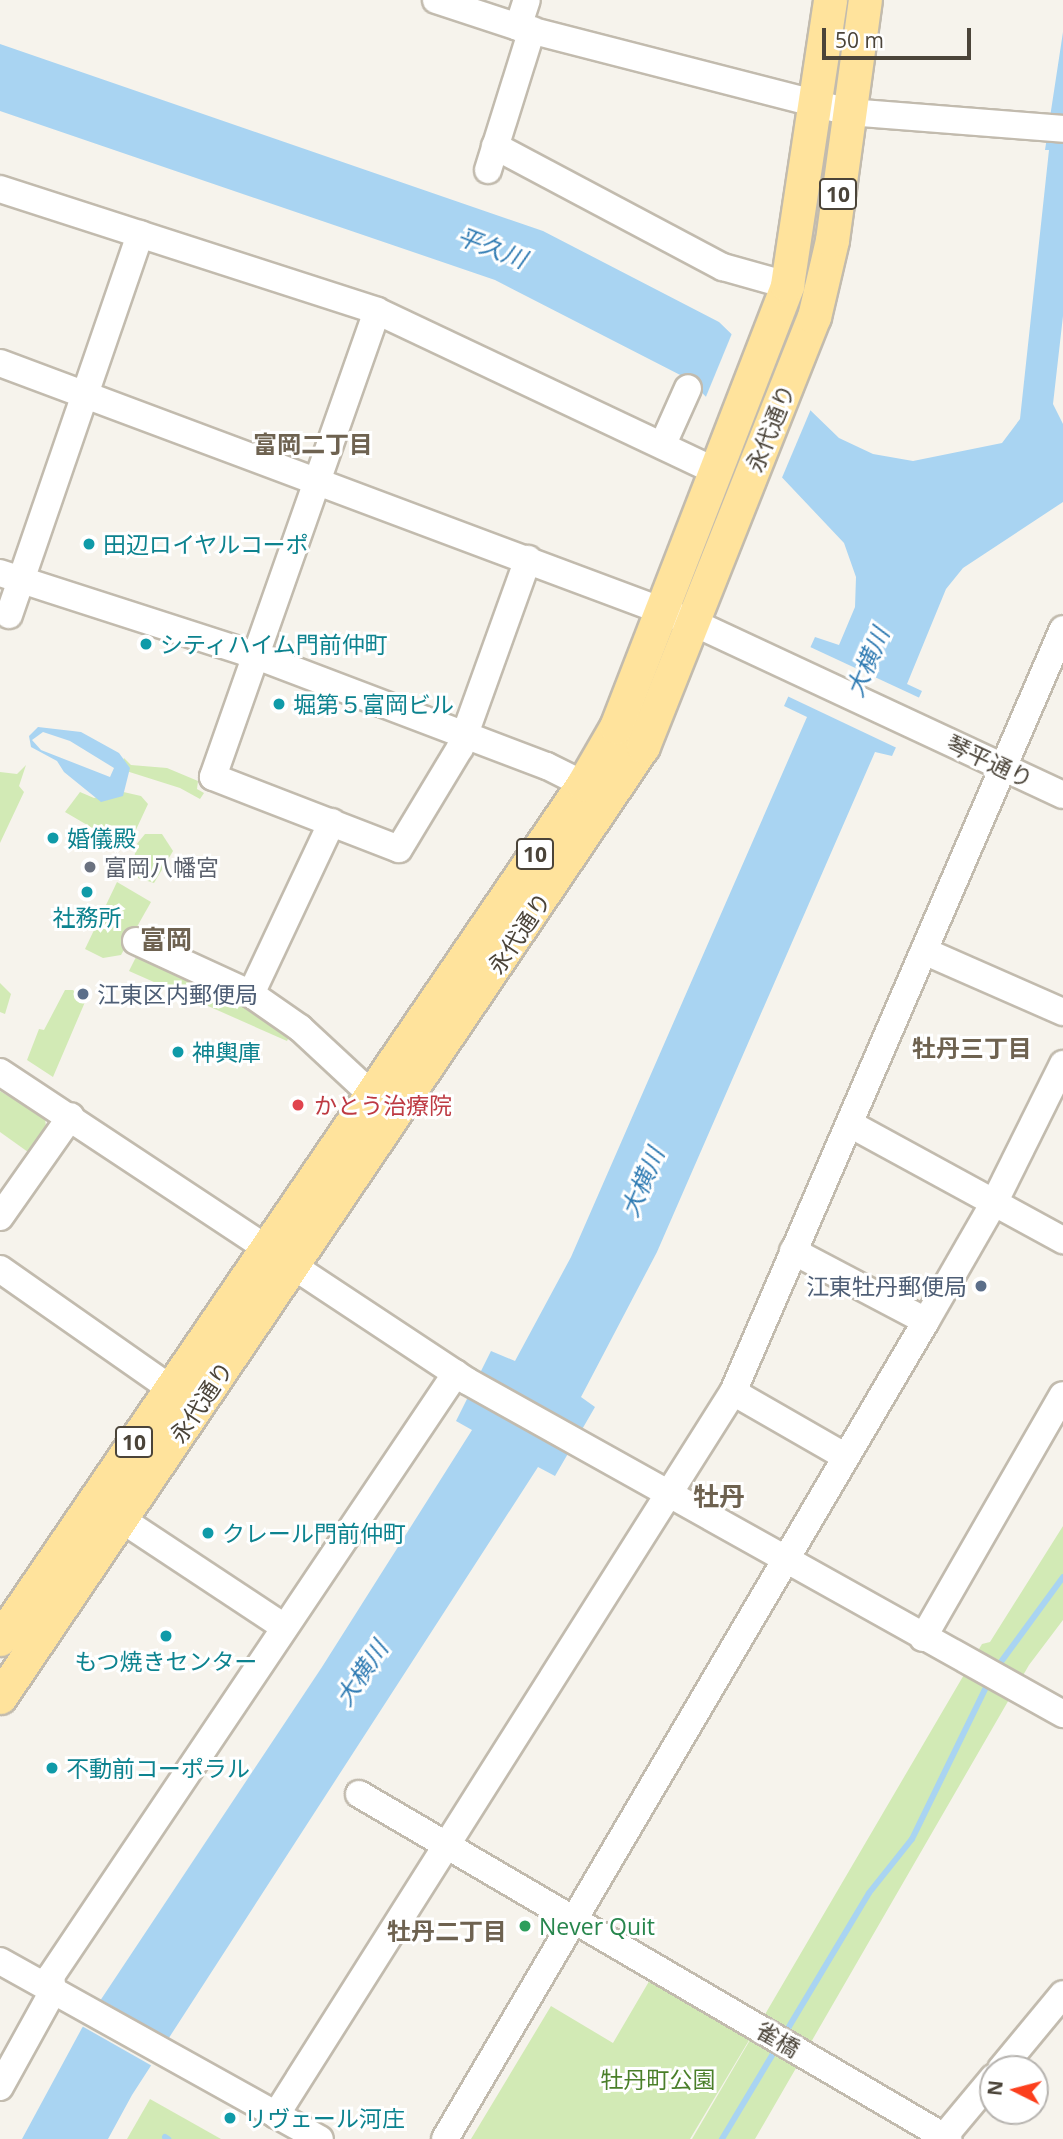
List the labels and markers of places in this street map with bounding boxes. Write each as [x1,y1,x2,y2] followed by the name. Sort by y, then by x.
[103,530,310,558] place label: 田辺ロイヤルコーポ
[81,536,97,552] marker: 田辺ロイヤルコーポ
[160,630,390,658] place label: シティハイム門前仲町
[138,636,154,652] marker: シティハイム門前仲町
[293,690,454,718] place label: 堀第５富岡ビル
[271,696,287,712] marker: 堀第５富岡ビル
[67,824,136,852] place label: 婚儀殿
[45,830,61,846] marker: 婚儀殿
[104,853,219,881] place label: 富岡八幡宮
[82,859,98,875] marker: 富岡八幡宮
[79,884,95,900] marker: 社務所
[53,903,121,931] place label: 社務所
[97,980,258,1008] place label: 江東区内郵便局
[75,986,91,1002] marker: 江東区内郵便局
[192,1038,261,1066] place label: 神輿庫
[170,1044,186,1060] marker: 神輿庫
[314,1091,452,1119] place label: かとう治療院
[288,1095,308,1115] marker: かとう治療院
[806,1272,967,1300] place label: 江東牡丹郵便局
[973,1278,989,1294] marker: 江東牡丹郵便局
[222,1519,406,1547] place label: クレール門前仲町
[200,1525,216,1541] marker: クレール門前仲町
[158,1628,174,1644] marker: もつ焼きセンター
[74,1647,258,1675] place label: もつ焼きセンター
[66,1754,250,1782] place label: 不動前コーポラル
[44,1760,60,1776] marker: 不動前コーポラル
[539,1912,655,1940] place label: Never Quit
[517,1918,533,1934] marker: Never Quit
[244,2104,405,2132] place label: リヴェール河庄
[222,2110,238,2126] marker: リヴェール河庄

